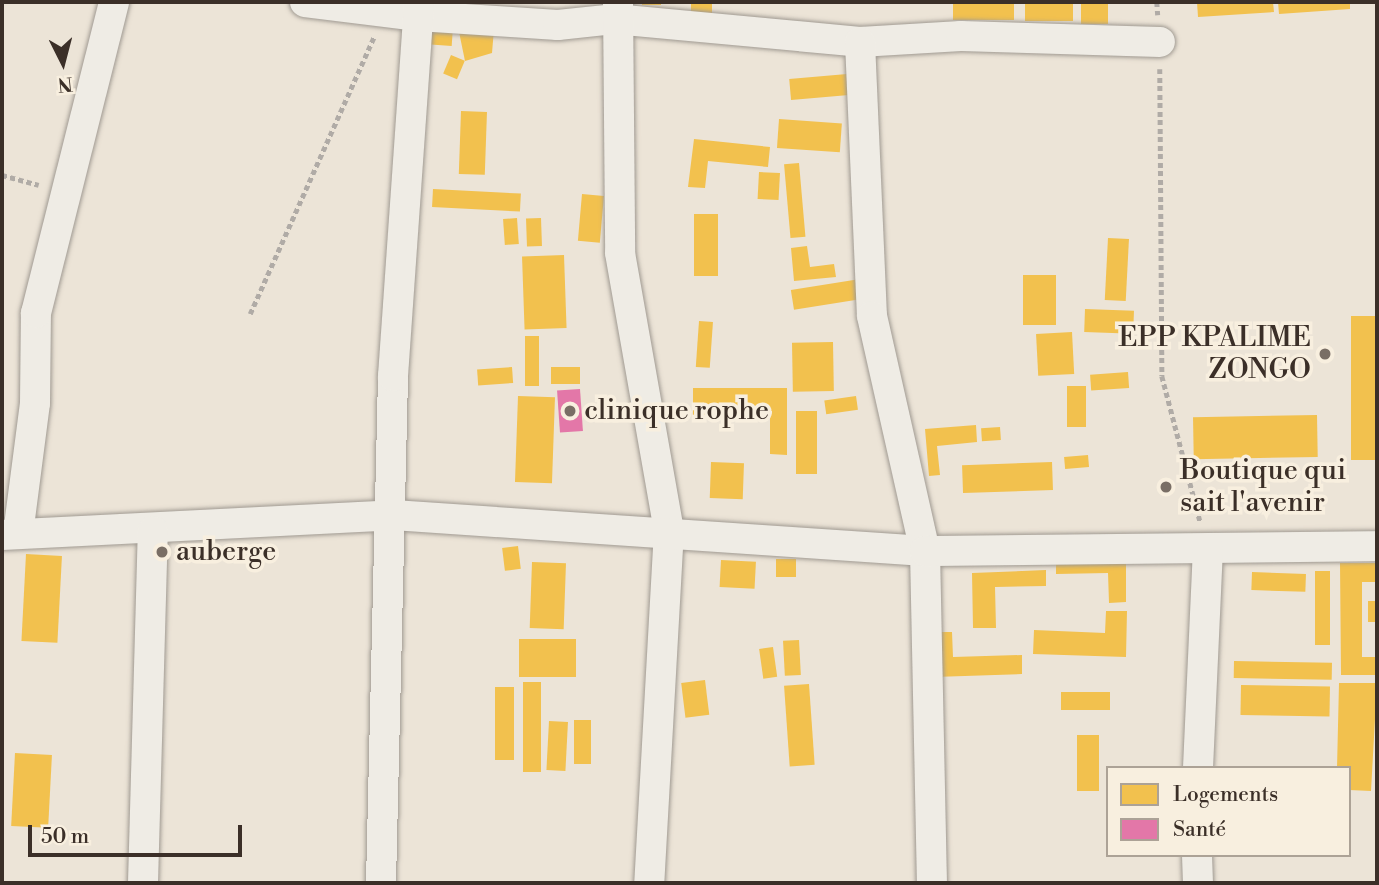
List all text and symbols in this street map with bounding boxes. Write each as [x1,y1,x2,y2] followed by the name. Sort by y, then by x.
[28,28,98,98] north arrow
[56,71,74,97] text: N
[1118,321,1311,387] place label: EPP KPALIME ZONGO
[1317,346,1333,362] marker: EPP KPALIME ZONGO
[584,394,769,428] place label: clinique rophe
[562,403,578,419] marker: clinique rophe
[1180,454,1346,520] place label: Boutique qui sait l'avenir
[1158,479,1174,495] marker: Boutique qui sait l'avenir
[176,535,276,569] place label: auberge
[154,544,170,560] marker: auberge
[1106,766,1351,857] legend
[1173,782,1278,808] text: Logements
[32,812,245,856] scale bar
[1173,817,1226,843] text: Santé
[41,824,89,850] text: 50 m

